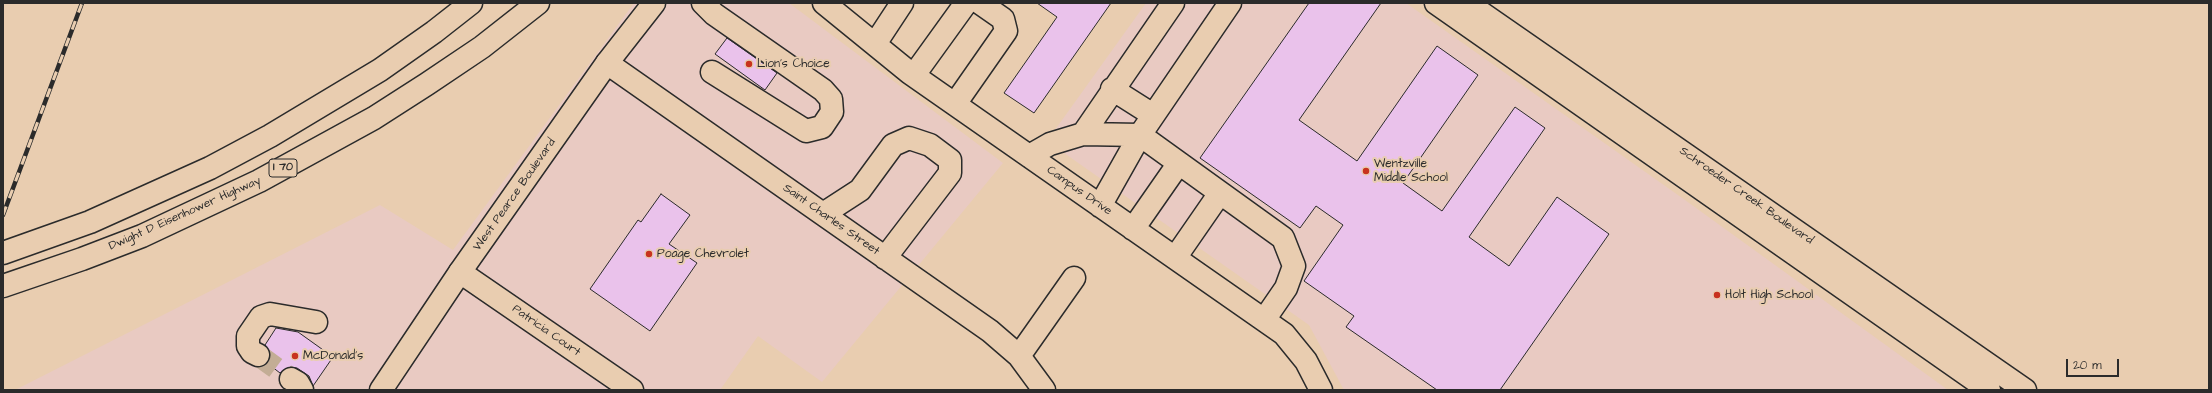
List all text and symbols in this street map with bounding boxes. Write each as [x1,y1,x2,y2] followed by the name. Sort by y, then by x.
[757,57,830,71] place label: Lion's Choice
[744,59,754,69] marker: Lion's Choice
[471,136,559,254] street label: West Pearce Boulevard
[1676,144,1816,248] street label: Schroeder Creek Boulevard
[1374,157,1448,185] place label: Wentzville Middle School
[269,159,297,177] road number: I 70
[1044,163,1114,219] street label: Campus Drive
[1361,166,1371,176] marker: Wentzville Middle School
[107,174,263,254] street label: Dwight D Eisenhower Highway
[780,181,882,259] street label: Saint Charles Street
[657,247,749,261] place label: Poage Chevrolet
[644,249,654,259] marker: Poage Chevrolet
[1725,288,1813,302] place label: Holt High School
[1712,290,1722,300] marker: Holt High School
[509,302,583,360] street label: Patricia Court
[303,349,363,363] place label: McDonald's
[290,351,300,361] marker: McDonald's
[2068,351,2121,377] scale bar
[2073,357,2102,374] text: 20 m

